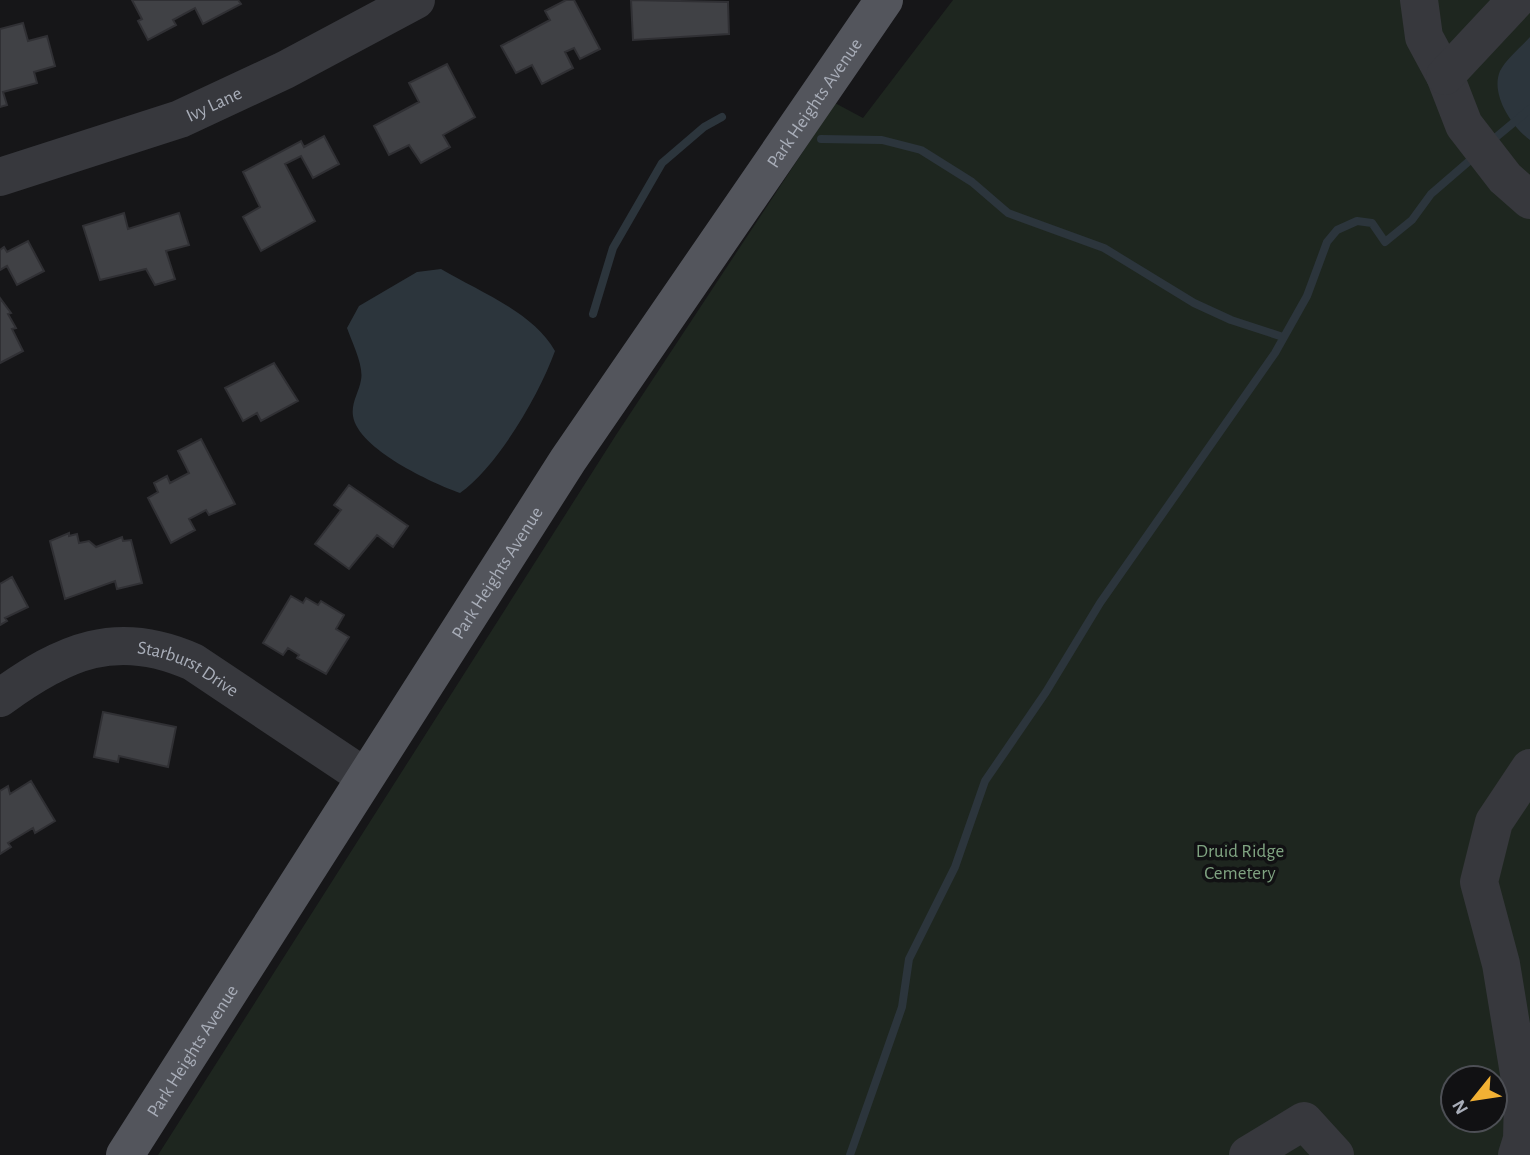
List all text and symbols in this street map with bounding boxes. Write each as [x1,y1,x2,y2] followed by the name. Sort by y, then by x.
[764,35,866,172] street label: Park Heights Avenue
[183,84,245,126] street label: Ivy Lane
[449,504,547,643] street label: Park Heights Avenue
[136,638,242,701] street label: Starburst Drive
[1196,842,1284,883] park label: Druid Ridge Cemetery
[144,982,242,1121] street label: Park Heights Avenue
[1439,1064,1509,1134] north arrow
[1449,1096,1472,1117] text: N

